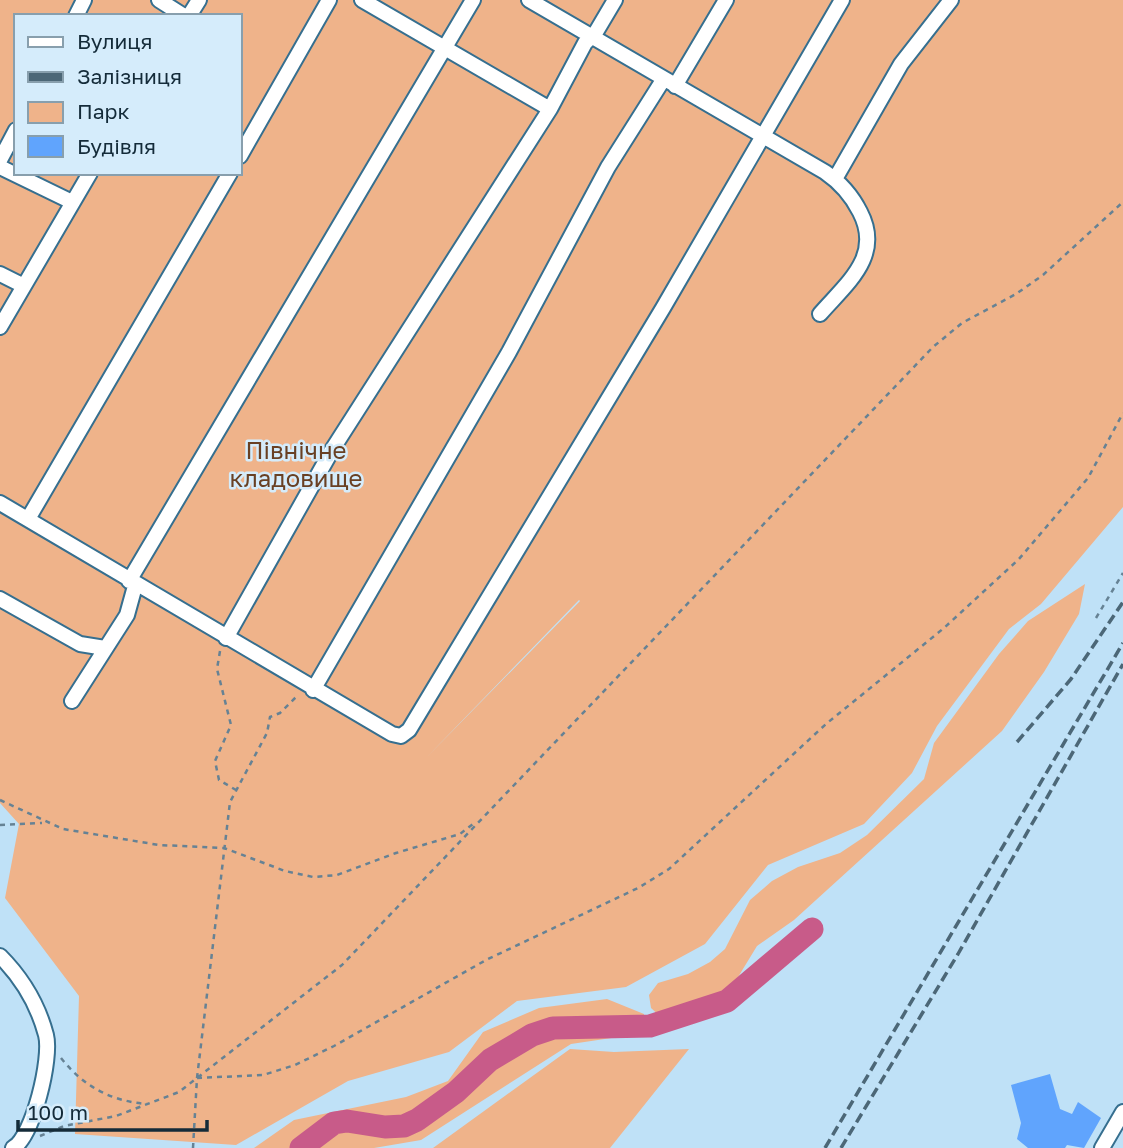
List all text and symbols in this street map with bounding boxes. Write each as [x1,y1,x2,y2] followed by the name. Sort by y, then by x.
[14,14,242,175] legend
[77,28,153,54] text: Вулиця
[77,63,182,89] text: Залізниця
[77,98,130,124] text: Парк
[77,133,156,159] text: Будівля
[229,435,363,492] park label: Північне кладовище
[18,1088,206,1132] scale bar
[28,1099,88,1125] text: 100 m

